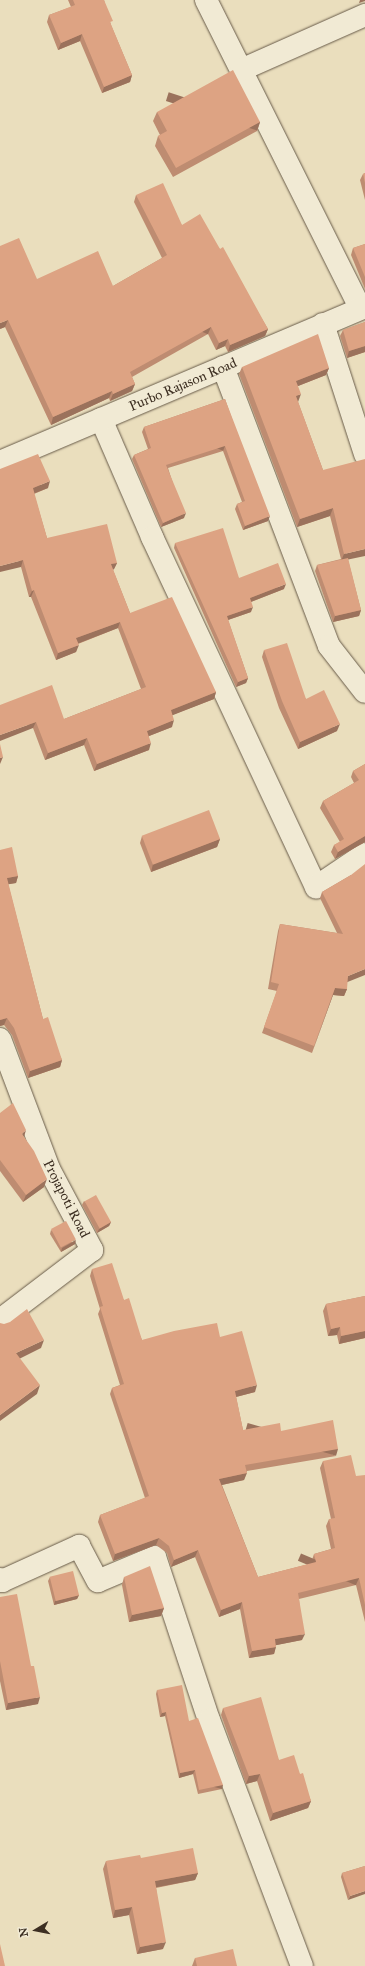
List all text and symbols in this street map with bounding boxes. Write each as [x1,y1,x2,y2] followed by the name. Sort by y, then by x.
[127,355,239,415] street label: Purbo Rajason Road
[39,1157,93,1241] street label: Projapoti Road
[16,1910,56,1950] north arrow
[16,1926,31,1938] text: N

